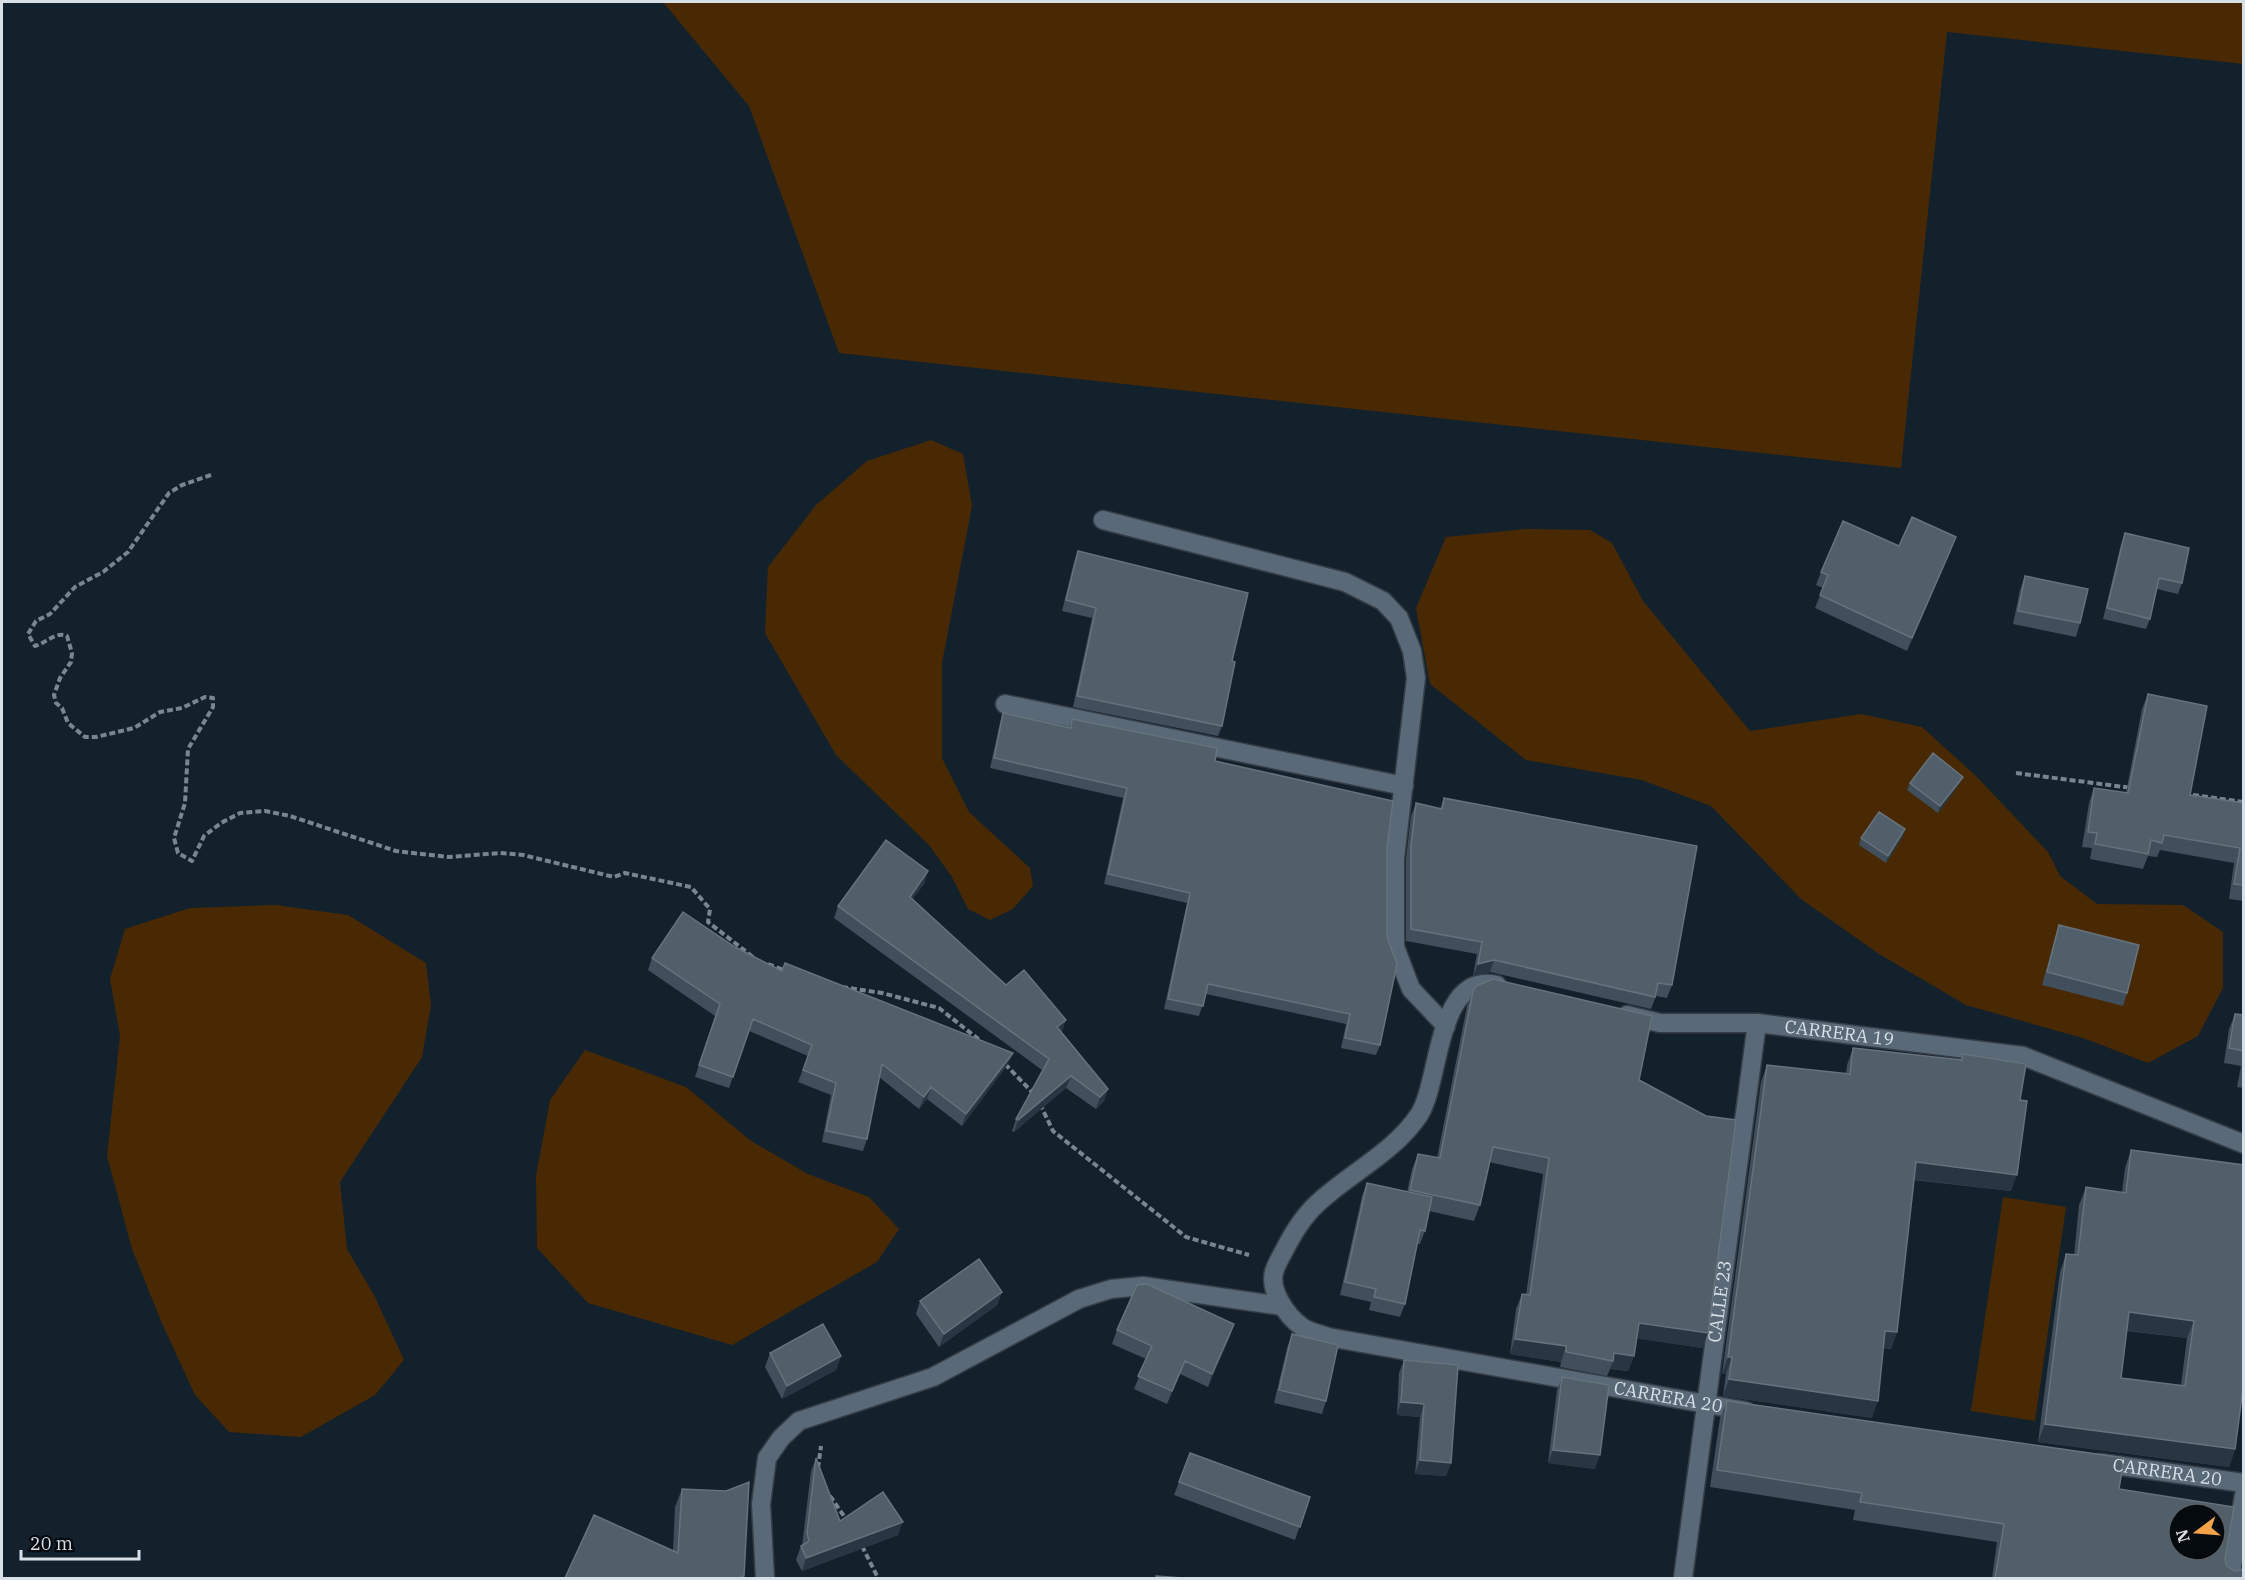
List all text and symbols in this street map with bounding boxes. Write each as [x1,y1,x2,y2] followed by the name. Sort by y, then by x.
[1783,1015,1895,1051] street label: CARRERA 19
[1703,1259,1736,1344] street label: CALLE 23
[1612,1376,1725,1418] street label: CARRERA 20
[2111,1453,2223,1491] street label: CARRERA 20
[2167,1502,2227,1562] north arrow
[21,1523,140,1561] scale bar
[2171,1527,2194,1545] text: N
[30,1532,73,1555] text: 20 m

